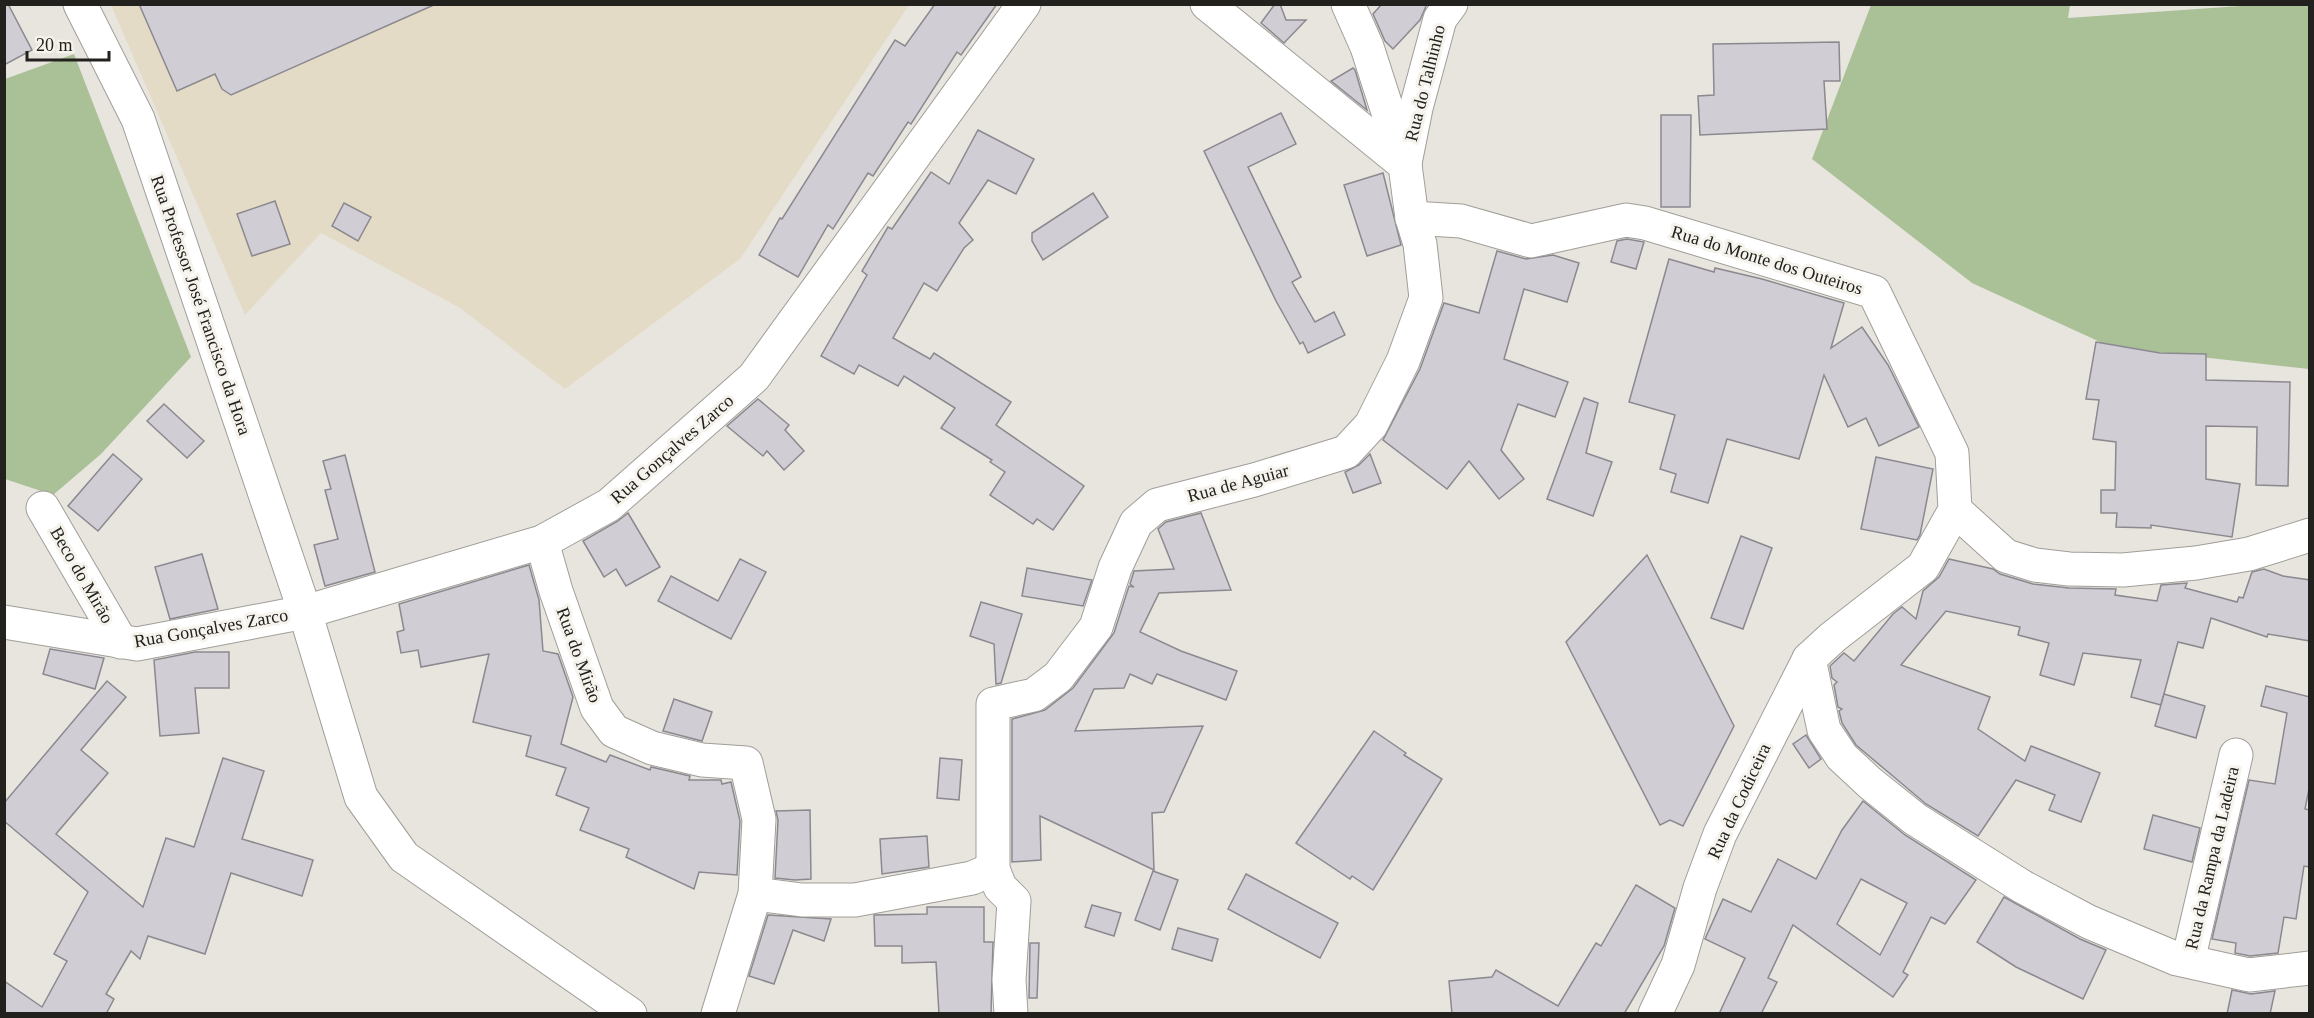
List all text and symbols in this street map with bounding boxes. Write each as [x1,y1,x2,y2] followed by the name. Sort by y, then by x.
[1401,23,1449,143] street label: Rua do Talhinho
[27,24,110,62] scale bar
[36,35,73,55] text: 20 m
[147,172,255,438] street label: Rua Professor José Francisco da Hora
[1669,221,1865,299] street label: Rua do Monte dos Outeiros
[607,390,737,508] street label: Rua Gonçalves Zarco
[1185,460,1291,506] street label: Rua de Aguiar
[46,523,118,627] street label: Beco do Mirão
[132,605,290,651] street label: Rua Gonçalves Zarco
[553,605,605,705] street label: Rua do Mirão
[1704,740,1774,862] street label: Rua da Codiceira
[2181,765,2243,951] street label: Rua da Rampa da Ladeira

